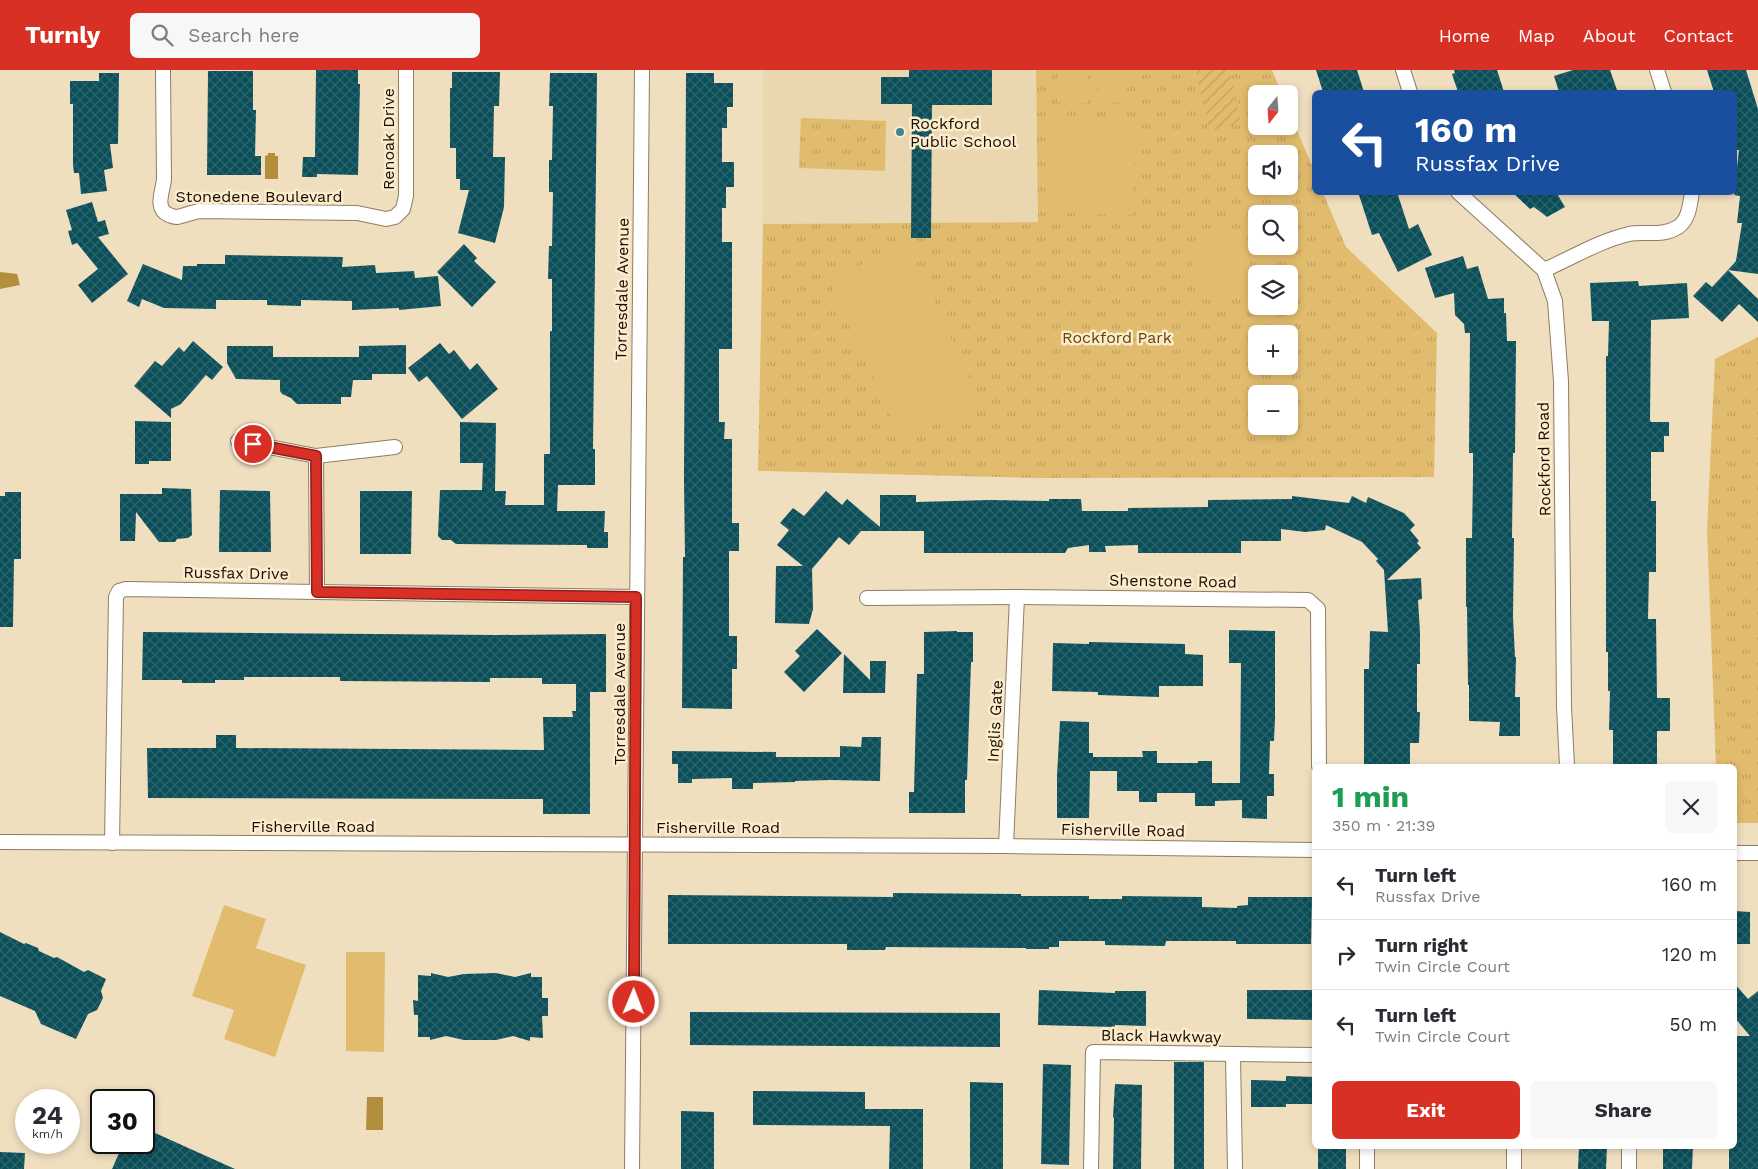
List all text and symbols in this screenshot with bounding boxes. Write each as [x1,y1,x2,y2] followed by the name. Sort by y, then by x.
[130,13,480,58] search box
[25,21,100,49] text: Turnly
[148,21,176,49] icon: search
[188,24,300,47] text: Search here
[1439,25,1490,46] text: Home
[1518,25,1555,46] text: Map
[1583,25,1635,46] text: About
[1663,25,1733,46] text: Contact
[1248,85,1298,135] north arrow
[1248,85,1298,435] map controls
[379,88,398,190] street label: Renoak Drive
[1415,109,1517,151] text: 160 m
[1332,110,1397,175] icon: left
[910,114,1017,151] place label: Rockford Public School
[894,126,906,138] marker: Rockford Public School
[1248,145,1298,195] button: sound
[1415,151,1560,176] text: Russfax Drive
[176,187,342,206] street label: Stonedene Boulevard
[1248,205,1298,255] button: search
[611,218,633,360] street label: Torresdale Avenue
[1248,265,1298,315] button: layers
[1248,325,1298,375] button: +
[1062,328,1172,347] park label: Rockford Park
[1248,385,1298,435] button: −
[1534,402,1554,516] street label: Rockford Road
[232,423,274,465] pin
[239,430,267,458] icon: arrive
[183,563,289,583] street label: Russfax Drive
[1109,570,1237,592] street label: Shenstone Road
[610,623,629,765] street label: Torresdale Avenue
[983,679,1007,763] street label: Inglis Gate
[1332,779,1409,814] text: 1 min
[1665,781,1717,833] button: close
[1332,816,1435,835] text: 350 m · 21:39
[251,817,375,836] street label: Fisherville Road
[656,818,780,837] street label: Fisherville Road
[1061,819,1185,841] street label: Fisherville Road
[1375,864,1456,887] text: Turn left
[1332,871,1360,899] icon: left
[1662,873,1717,896] text: 160 m
[1375,887,1481,906] text: Russfax Drive
[1375,934,1468,957] text: Turn right
[1332,941,1360,969] icon: right
[1662,943,1717,966] text: 120 m
[1375,957,1510,976] text: Twin Circle Court
[607,975,659,1027] position arrow
[1375,1004,1456,1027] text: Turn left
[1332,1011,1360,1039] icon: left
[1670,1013,1717,1036] text: 50 m
[1101,1025,1222,1047] street label: Black Hawkway
[1375,1027,1510,1046] text: Twin Circle Court
[1332,1081,1520,1139] button: Exit
[1530,1081,1717,1139] button: Share
[90,1089,155,1154] speed limit sign: 30
[32,1101,63,1130] text: 24
[32,1127,63,1141] text: km/h

